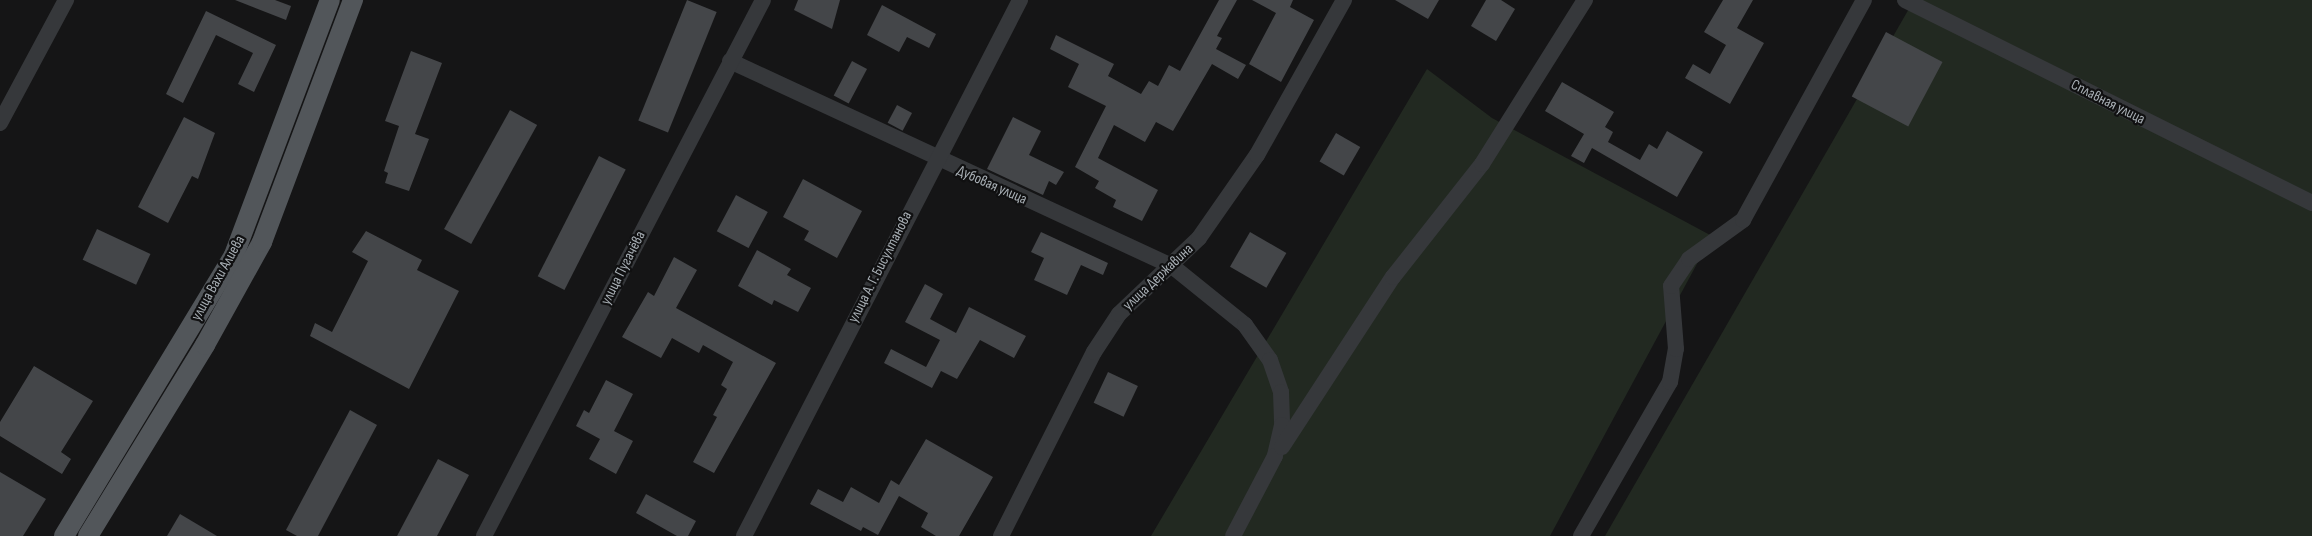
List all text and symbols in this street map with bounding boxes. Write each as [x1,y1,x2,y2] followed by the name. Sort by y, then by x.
[2068,76,2148,128] street label: Сплавная улица
[954,162,1030,208] street label: Дубовая улица
[844,208,916,326] street label: улица А. Г. Бисултанова
[597,228,649,308] street label: улица Пугачёва
[187,232,249,324] street label: улица Вахи Алиева
[1119,240,1197,314] street label: улица Державина

